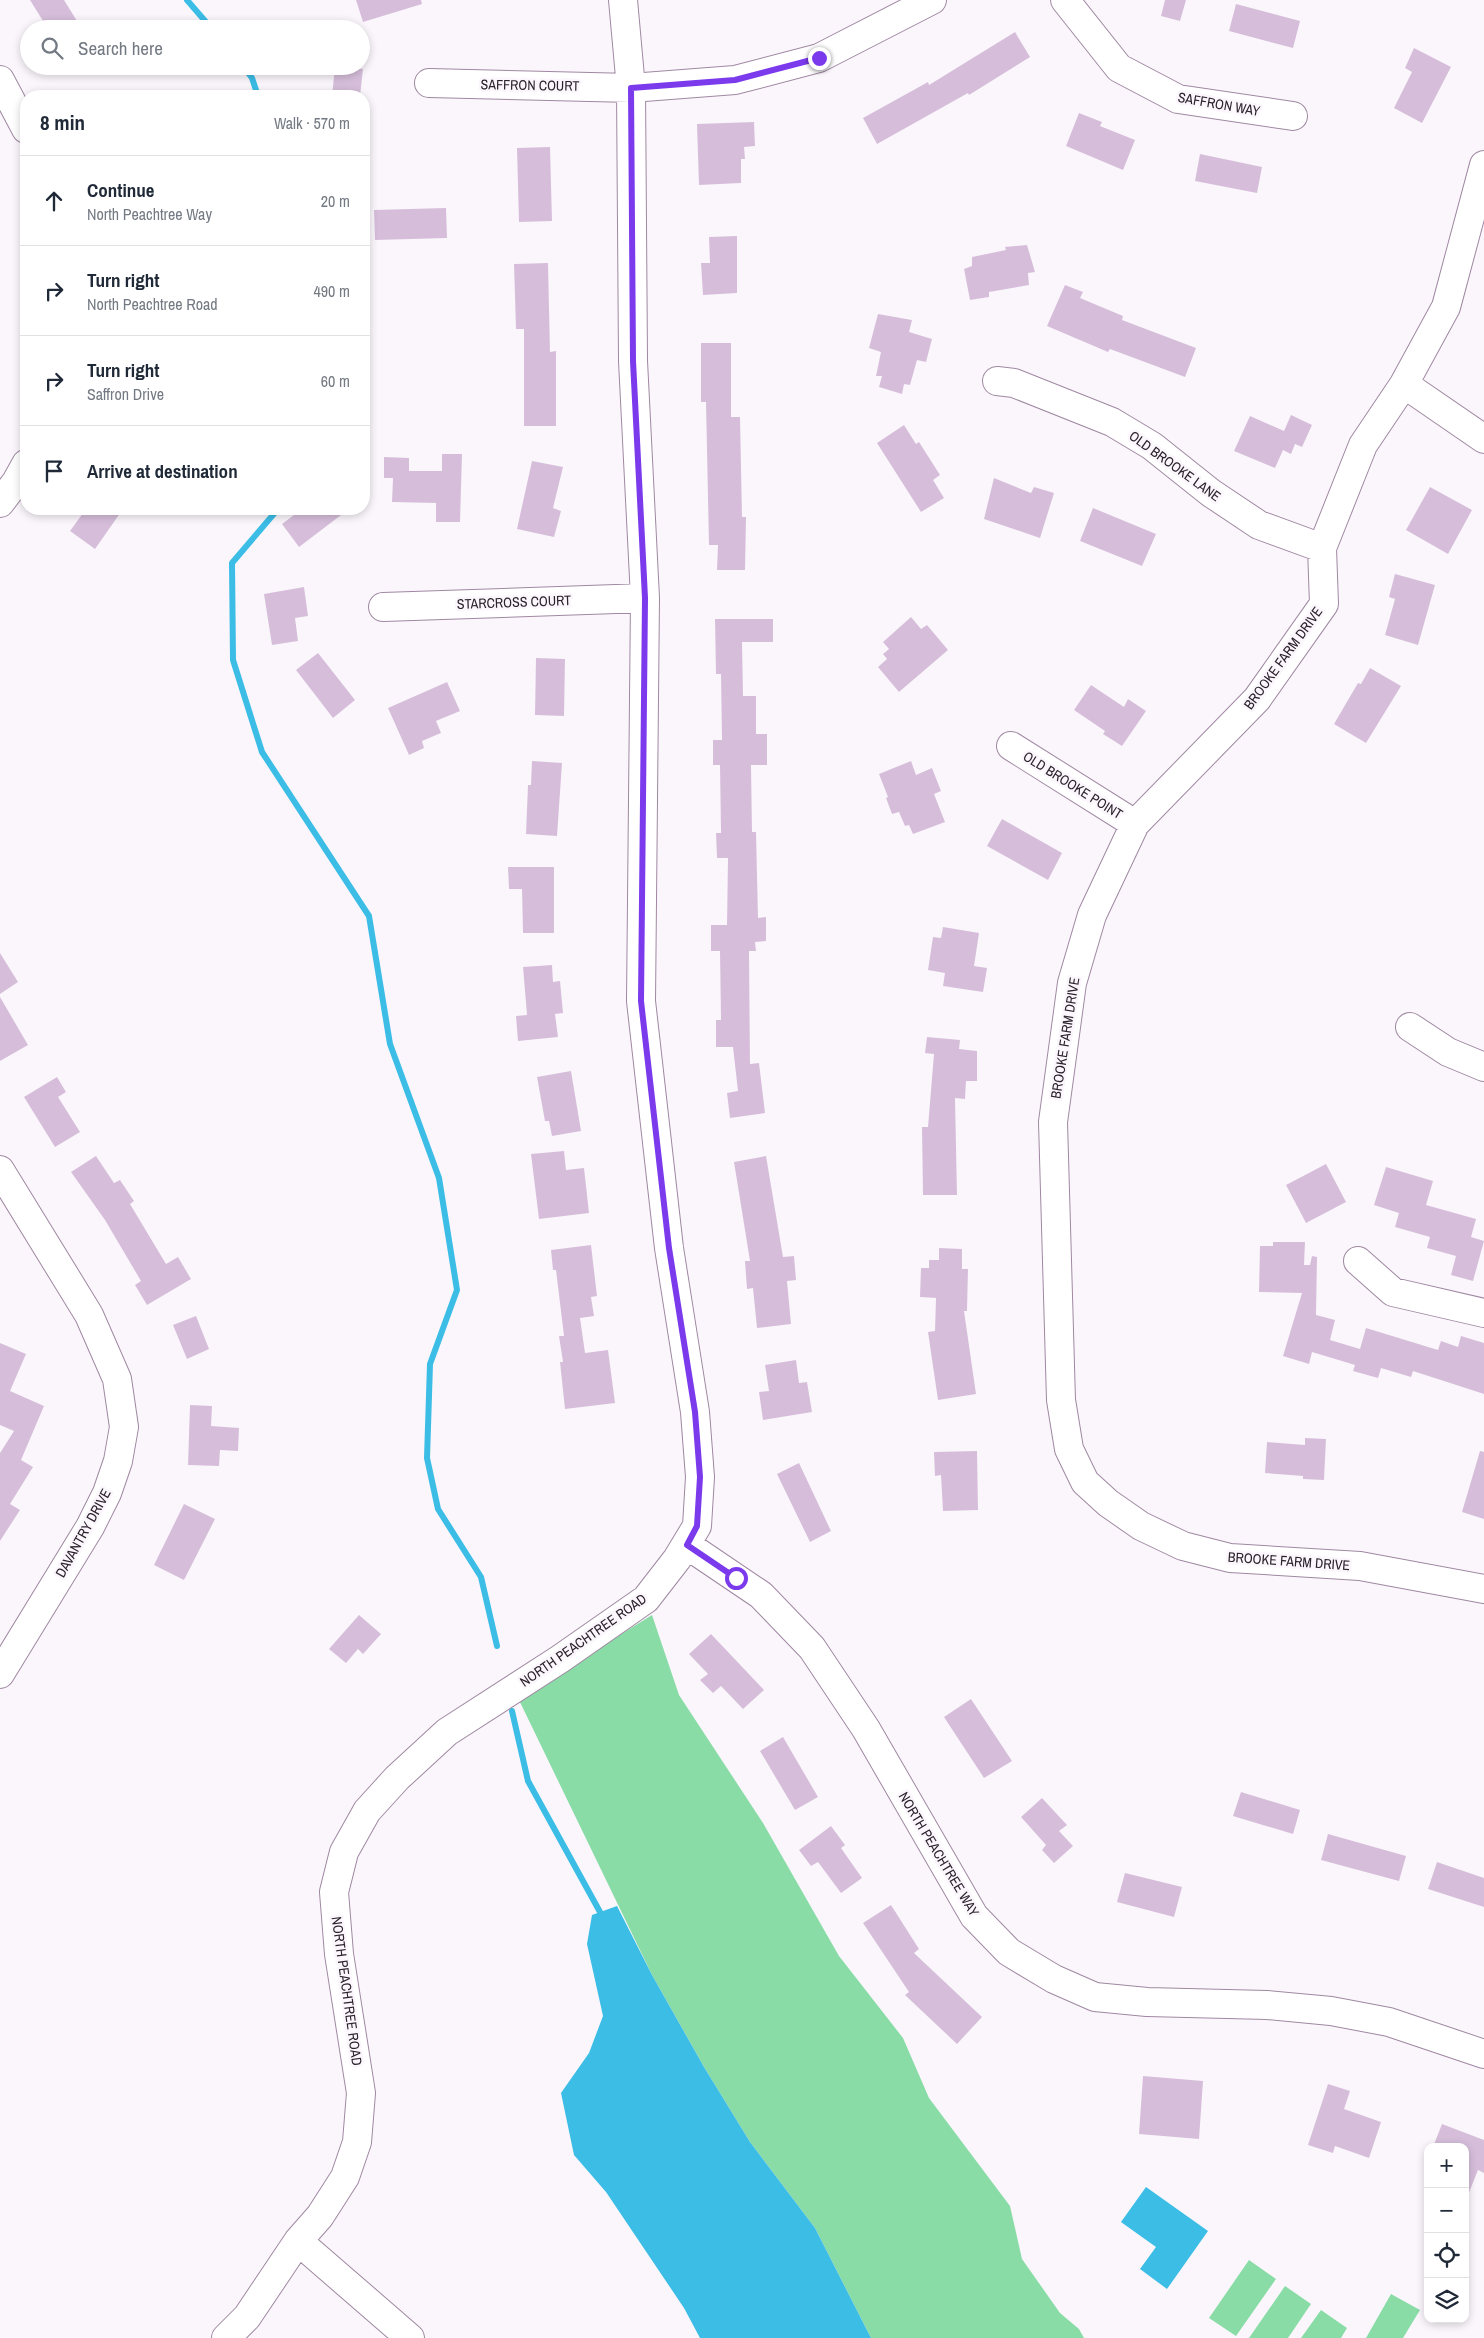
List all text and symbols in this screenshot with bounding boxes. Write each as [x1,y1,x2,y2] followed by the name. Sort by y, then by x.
[20,20,370,75] search box
[38,34,66,62] icon: search
[78,35,163,61] text: Search here
[808,47,831,70] route end
[481,75,579,95] street label: SAFFRON COURT
[1177,88,1262,120] street label: SAFFRON WAY
[40,108,85,137] text: 8 min
[274,112,350,134] text: Walk · 570 m
[87,177,155,203] text: Continue
[40,187,68,215] icon: ahead
[321,190,350,212] text: 20 m
[87,203,212,225] text: North Peachtree Way
[87,267,159,293] text: Turn right
[40,277,68,305] icon: right
[314,280,350,302] text: 490 m
[87,293,218,315] text: North Peachtree Road
[87,357,159,383] text: Turn right
[40,367,68,395] icon: right
[321,370,350,392] text: 60 m
[87,383,164,405] text: Saffron Drive
[1126,427,1224,505] street label: OLD BROOKE LANE
[40,457,68,485] icon: arrive
[87,458,238,484] text: Arrive at destination
[457,591,571,613] street label: STARCROSS COURT
[1240,603,1326,713] street label: BROOKE FARM DRIVE
[1020,747,1126,823] street label: OLD BROOKE POINT
[1047,976,1083,1100] street label: BROOKE FARM DRIVE
[51,1485,115,1581] street label: DAVANTRY DRIVE
[1227,1548,1351,1574] street label: BROOKE FARM DRIVE
[725,1567,748,1590] route start
[516,1590,650,1690] street label: NORTH PEACHTREE ROAD
[895,1788,983,1920] street label: NORTH PEACHTREE WAY
[328,1915,366,2067] street label: NORTH PEACHTREE ROAD
[1424,2143,1469,2323] map controls
[1424,2143,1469,2188] button: +
[1424,2188,1469,2233] button: −
[1424,2233,1469,2278] button: locate
[1424,2278,1469,2323] button: layers

